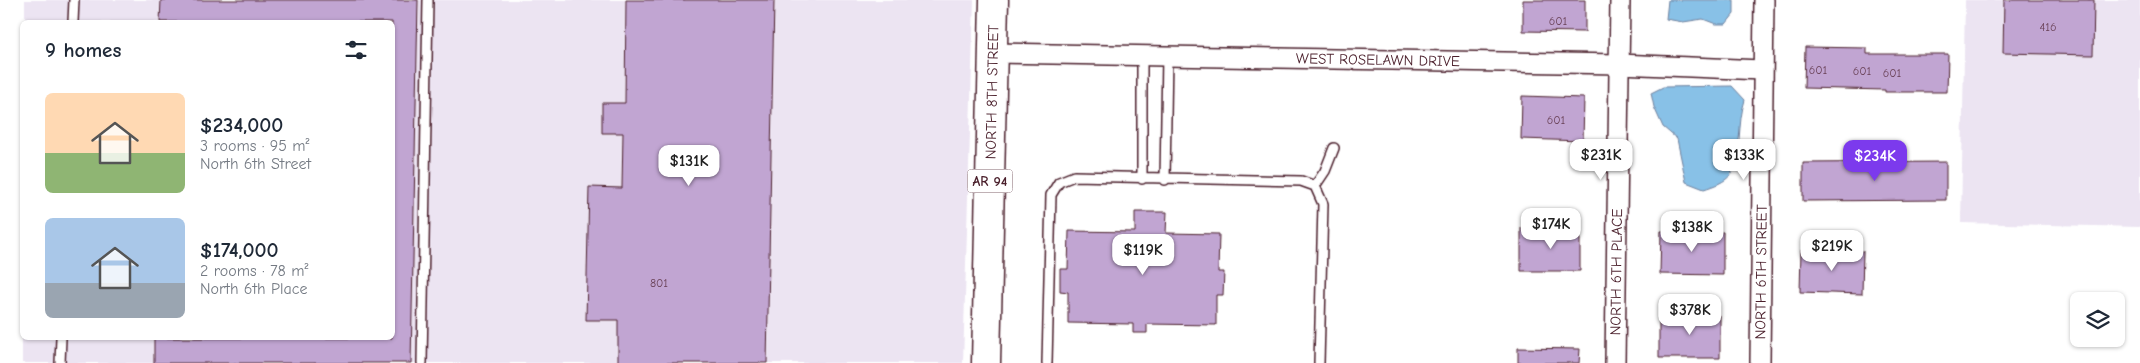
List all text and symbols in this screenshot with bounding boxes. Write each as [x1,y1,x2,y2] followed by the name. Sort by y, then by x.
[1549,14,1568,28] house number: 601
[2039,20,2057,34] house number: 416
[981,24,1002,160] street label: NORTH 8TH STREET
[342,36,370,64] icon: filters
[45,38,121,62] text: 9 homes
[1296,49,1460,70] street label: WEST ROSELAWN DRIVE
[1809,63,1828,77] house number: 601
[1853,64,1872,78] house number: 601
[1883,66,1902,80] house number: 601
[85,113,145,173] icon: home
[200,113,283,137] text: $234,000
[1547,113,1566,127] house number: 601
[200,137,310,155] text: 3 rooms · 95 m²
[1566,138,1636,181] pin: $231K
[1709,138,1779,181] pin: $133K
[1840,140,1910,182] pin: $234K
[654,144,724,187] pin: $131K
[1581,146,1621,164] text: $231K
[1724,146,1764,164] text: $133K
[1854,147,1896,165] text: $234K
[669,152,709,170] text: $131K
[200,155,311,173] text: North 6th Street
[968,170,1012,192] road number: AR 94
[1751,204,1771,340] street label: NORTH 6TH STREET
[1516,208,1586,250] pin: $174K
[1606,208,1626,336] street label: NORTH 6TH PLACE
[1657,210,1727,253] pin: $138K
[1532,215,1570,233] text: $174K
[1671,218,1713,236] text: $138K
[1797,230,1867,272] pin: $219K
[1108,234,1178,276] pin: $119K
[1811,237,1853,255] text: $219K
[85,238,145,298] icon: home
[200,238,279,262] text: $174,000
[1123,241,1163,259] text: $119K
[200,262,308,280] text: 2 rooms · 78 m²
[650,276,668,290] house number: 801
[200,280,307,298] text: North 6th Place
[2070,292,2125,347] map controls
[2070,292,2125,347] button: layers
[1655,294,1725,336] pin: $378K
[1669,301,1711,319] text: $378K

